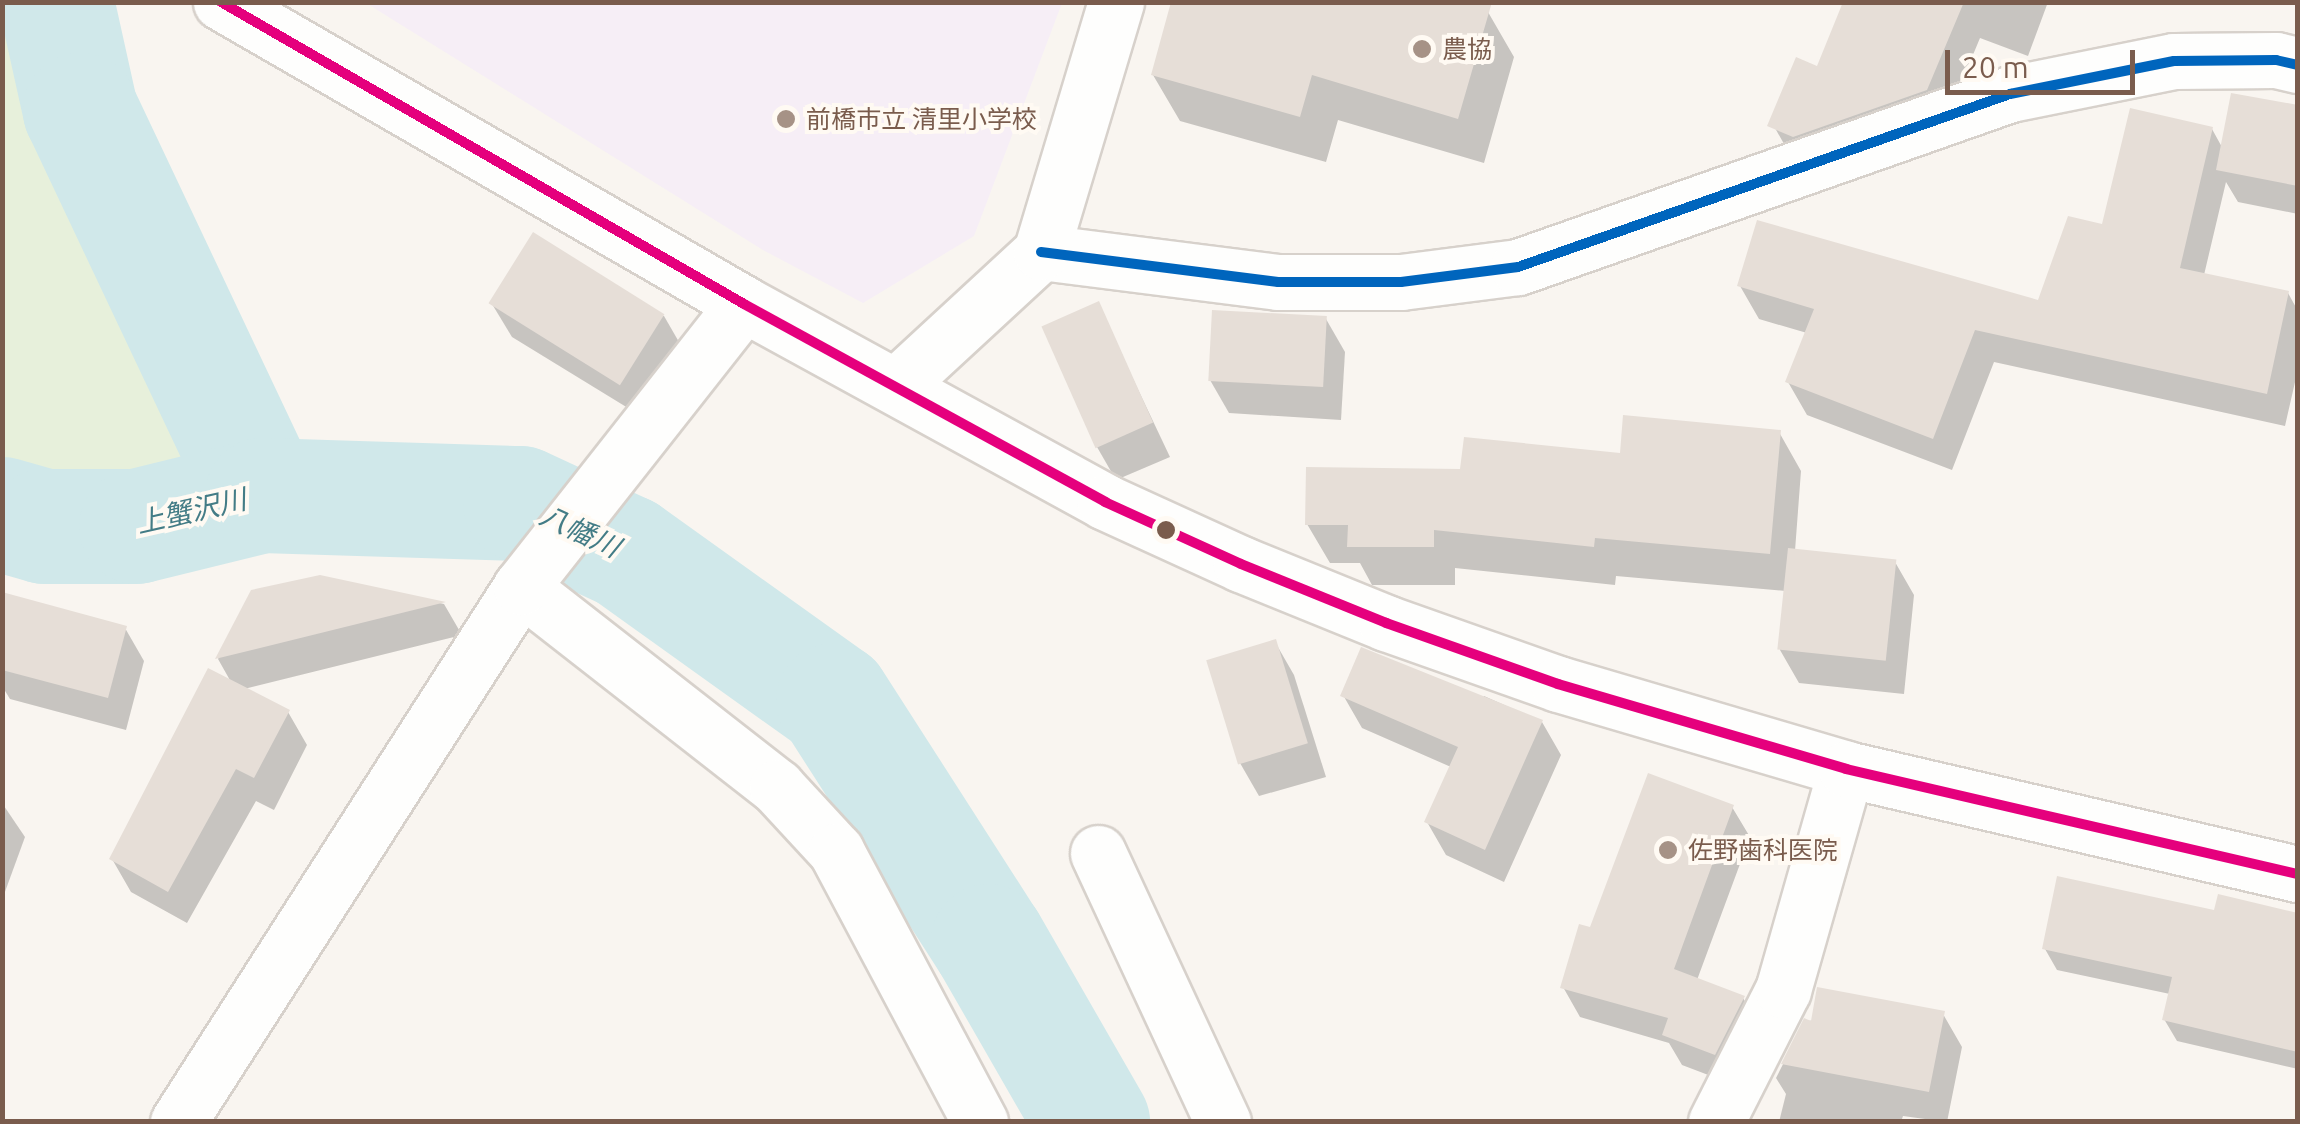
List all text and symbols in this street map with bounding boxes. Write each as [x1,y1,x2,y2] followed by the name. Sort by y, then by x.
[1950,30,2140,92] scale bar
[1442,34,1492,64] place label: 農協
[1411,38,1433,60] marker: 農協
[1962,50,2029,84] text: 20 m
[806,104,1037,134] place label: 前橋市立 清里小学校
[775,108,797,130] marker: 前橋市立 清里小学校
[133,482,249,540] water label: 上蟹沢川
[535,498,625,564] water label: 八幡川
[1156,520,1176,540] unlabelled marker
[1688,835,1838,865] place label: 佐野歯科医院
[1657,839,1679,861] marker: 佐野歯科医院

